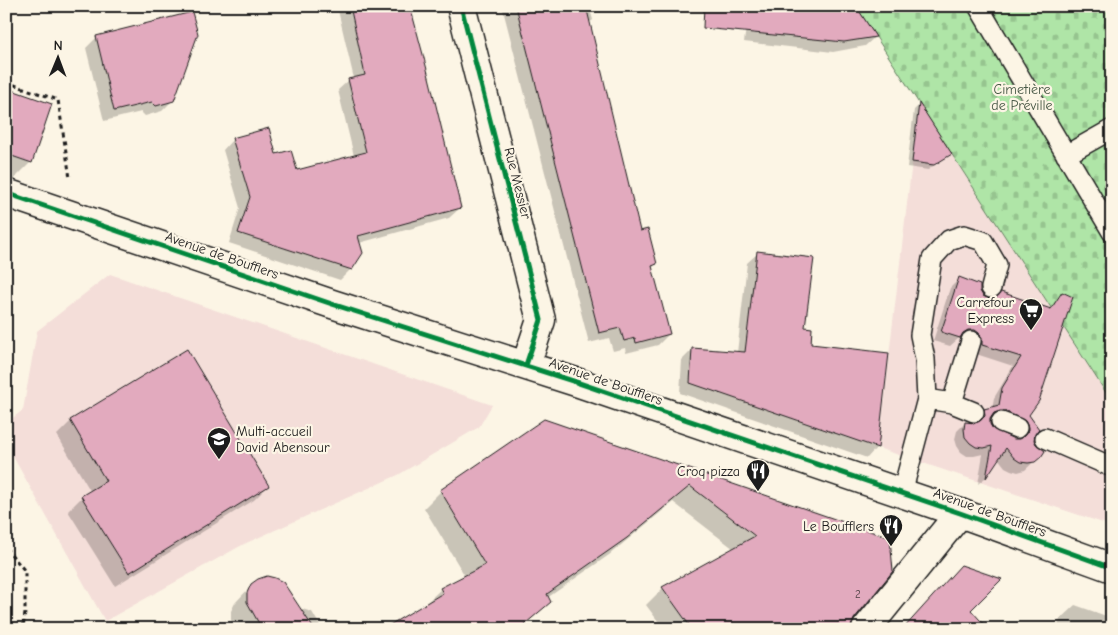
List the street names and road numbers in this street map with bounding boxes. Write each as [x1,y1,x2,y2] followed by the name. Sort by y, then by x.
[500,145,535,221] street label: Rue Messier
[163,228,281,283] street label: Avenue de Boufflers
[547,354,665,409] street label: Avenue de Boufflers
[931,484,1049,541] street label: Avenue de Boufflers

